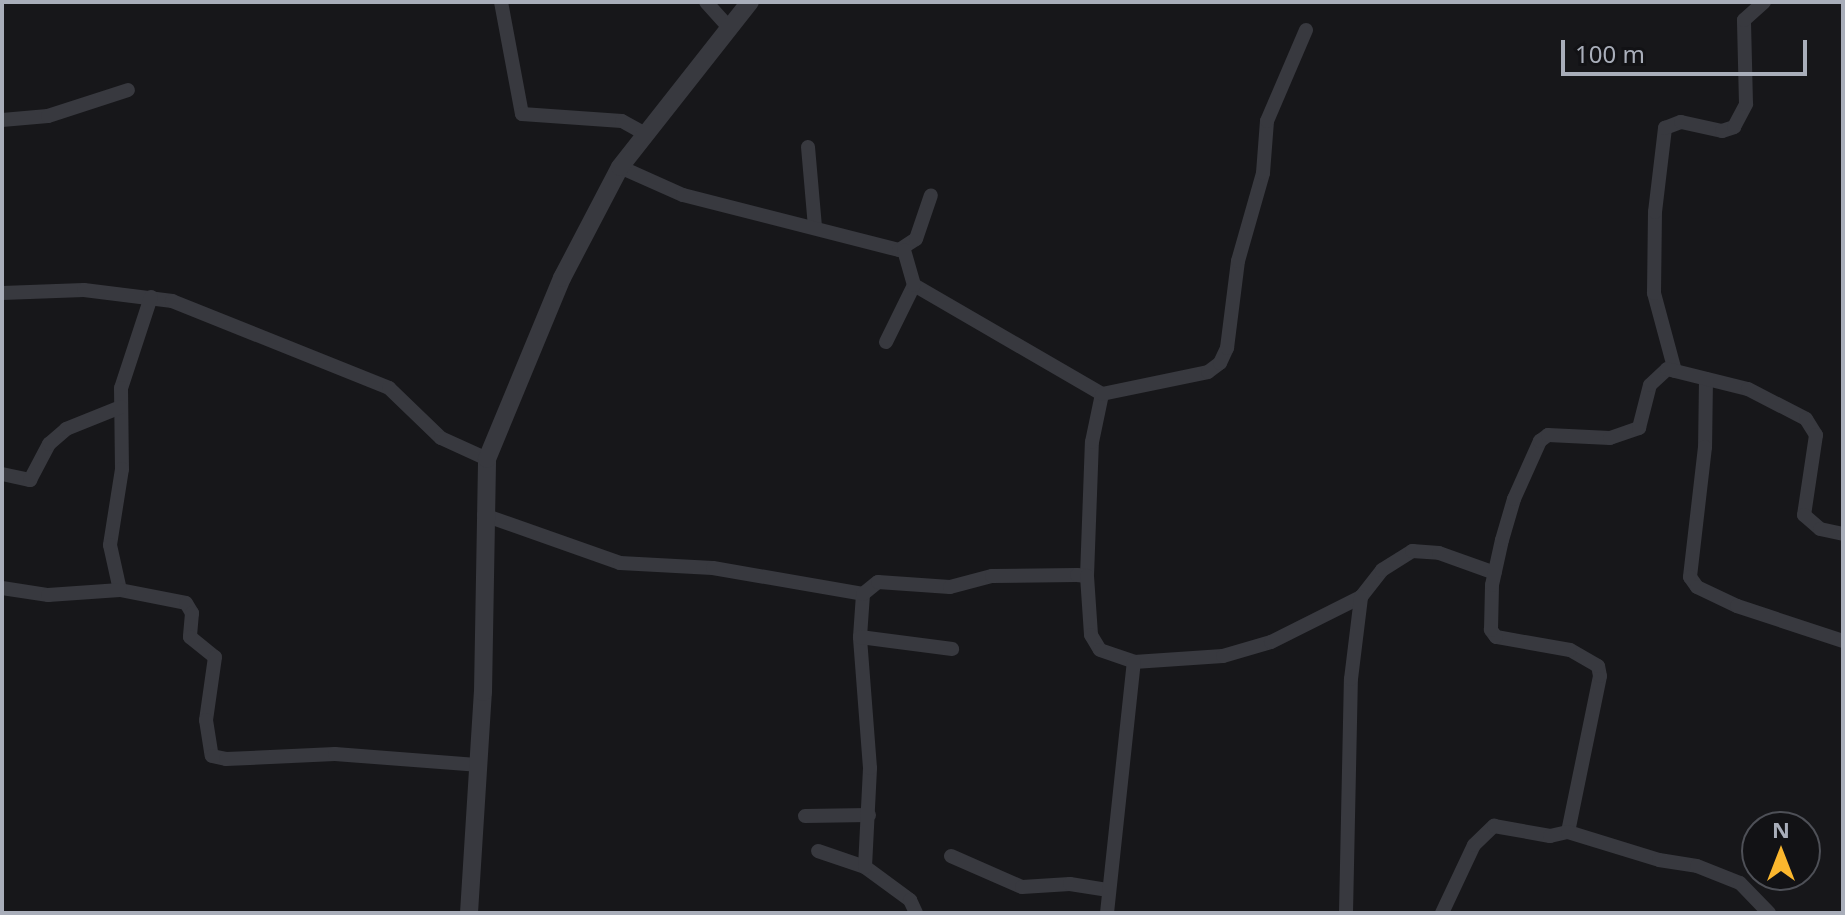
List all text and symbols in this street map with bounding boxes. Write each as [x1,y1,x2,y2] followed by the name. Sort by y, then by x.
[1565,24,1811,74] scale bar
[1575,37,1645,70] text: 100 m
[1741,811,1821,891] north arrow
[1772,814,1790,844] text: N

